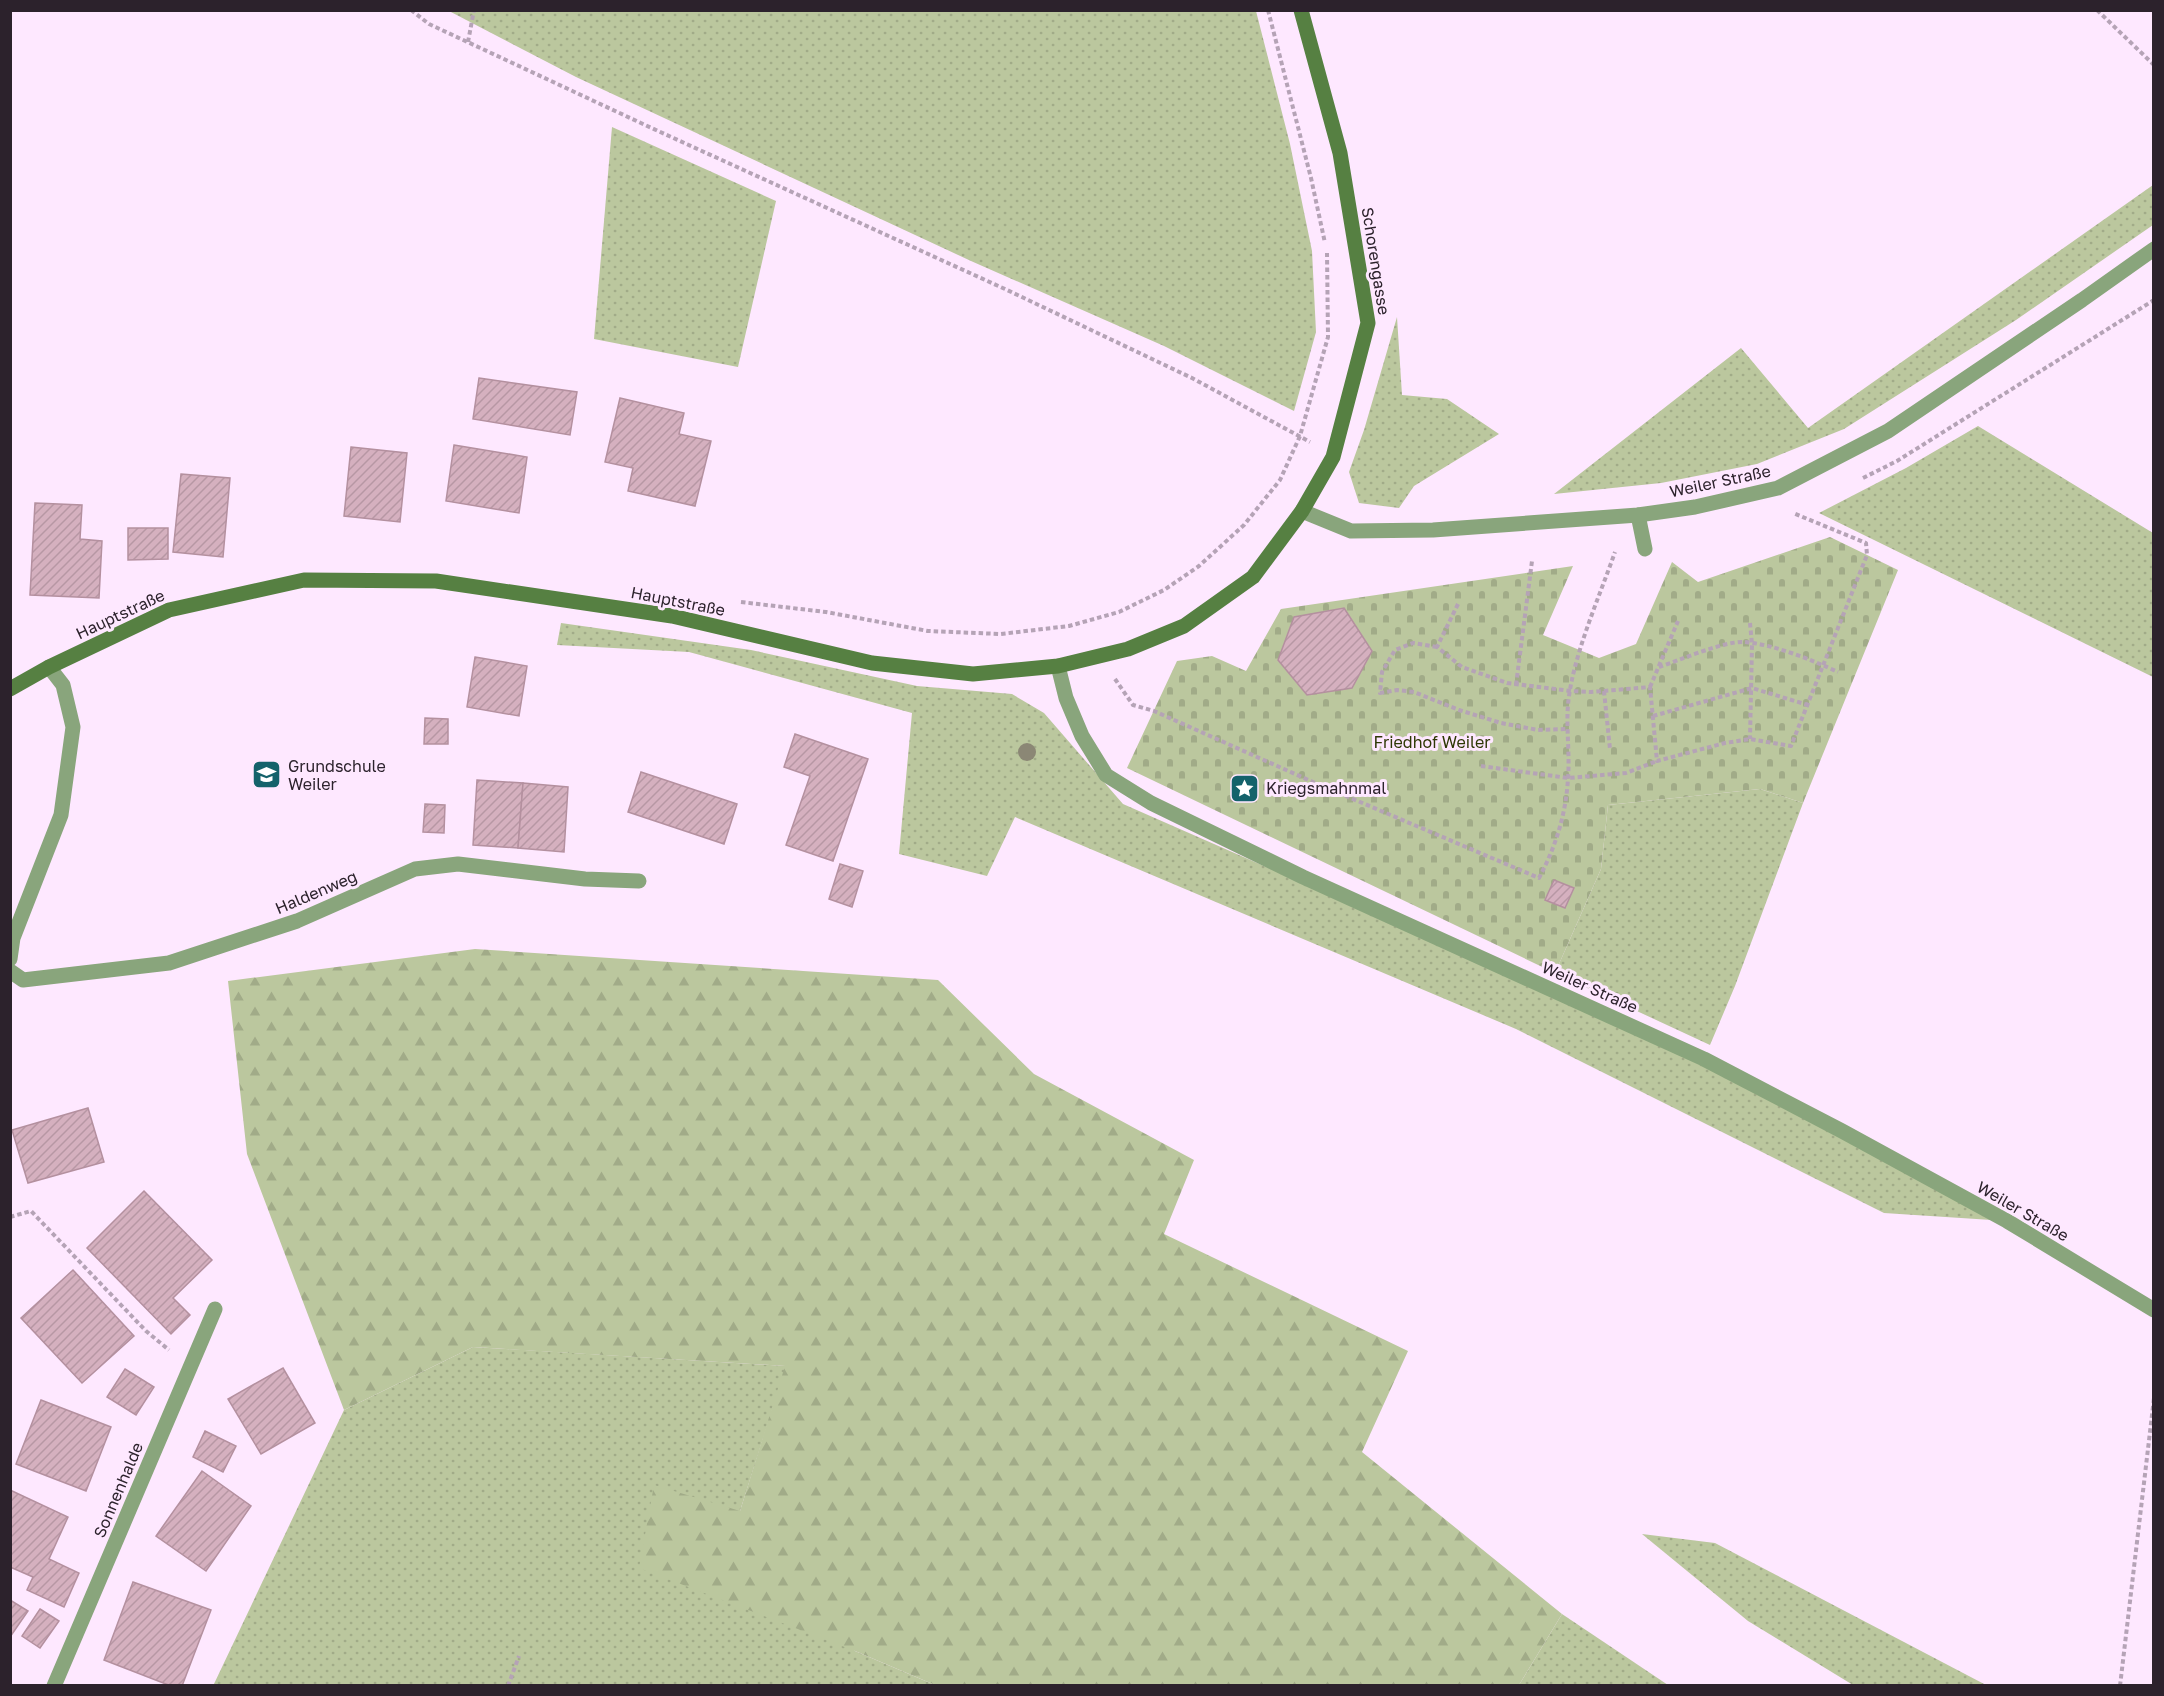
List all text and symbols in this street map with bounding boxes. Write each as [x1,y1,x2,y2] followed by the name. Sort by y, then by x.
[1358,206,1394,316] street label: Schorengasse
[1668,461,1772,501] street label: Weiler Straße
[629,582,727,620] street label: Hauptstraße
[72,585,168,643] street label: Hauptstraße
[1373,732,1491,752] park label: Friedhof Weiler
[288,756,386,794] place label: Grundschule Weiler
[251,759,283,791] school or university icon: Grundschule Weiler
[1229,772,1261,804] place icon: Kriegsmahnmal
[1266,778,1386,798] place label: Kriegsmahnmal
[272,866,360,918] street label: Haldenweg
[1539,957,1641,1017] street label: Weiler Straße
[1973,1177,2073,1245] street label: Weiler Straße
[89,1439,147,1541] street label: Sonnenhalde

